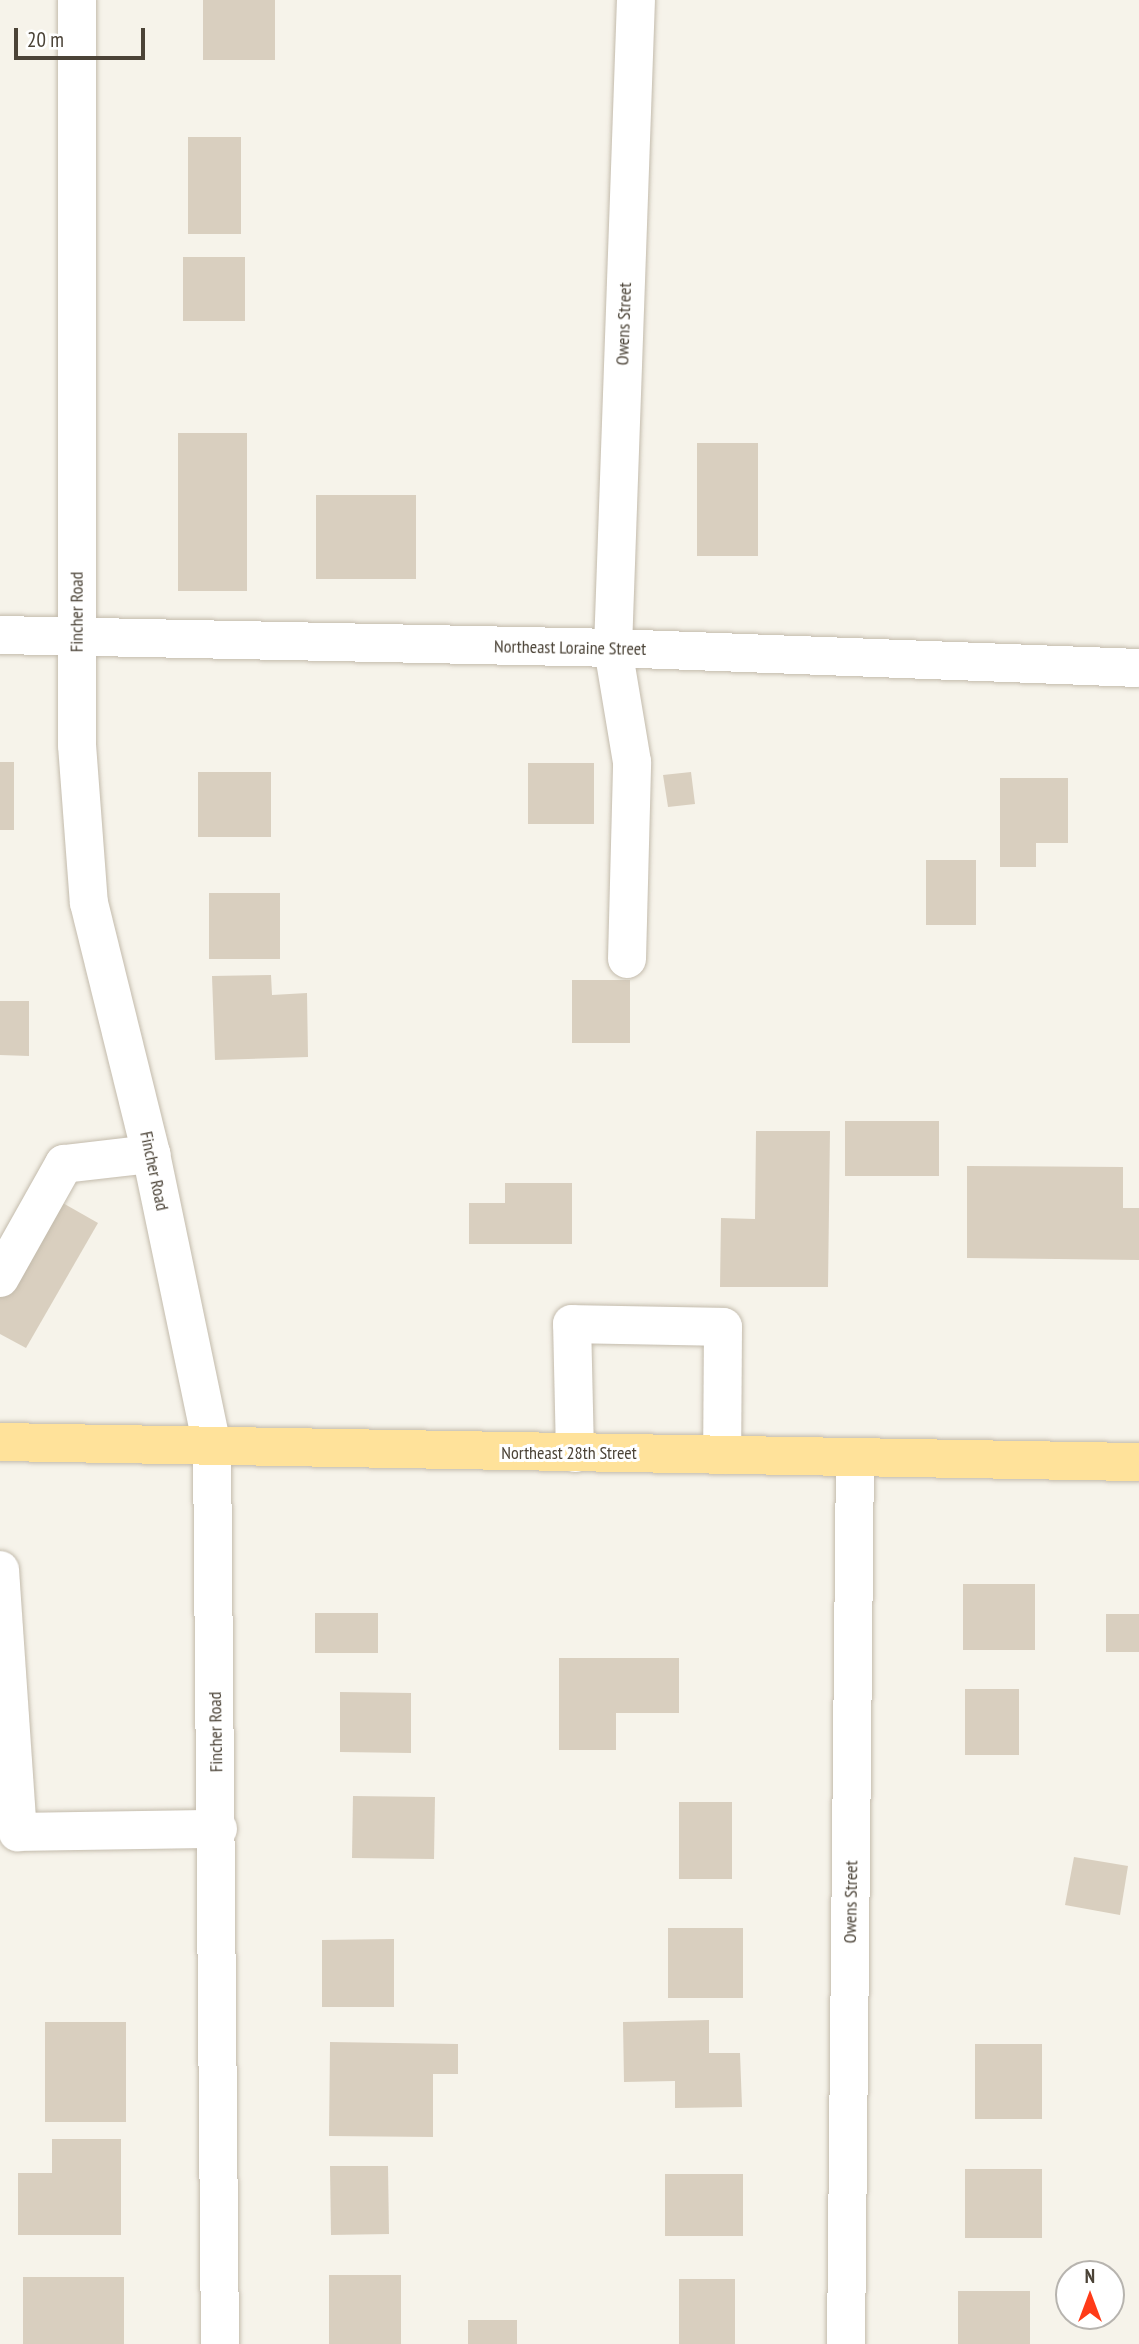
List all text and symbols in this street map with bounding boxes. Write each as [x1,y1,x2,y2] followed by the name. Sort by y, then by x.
[18,14,149,58] scale bar
[27,26,64,53] text: 20 m
[612,282,636,366] street label: Owens Street
[66,572,88,652] street label: Fincher Road
[494,636,646,660] street label: Northeast Loraine Street
[135,1129,173,1213] street label: Fincher Road
[501,1442,637,1464] street label: Northeast 28th Street
[204,1692,228,1772] street label: Fincher Road
[839,1860,863,1944] street label: Owens Street
[1055,2260,1125,2330] north arrow
[1085,2264,1095,2288] text: N

